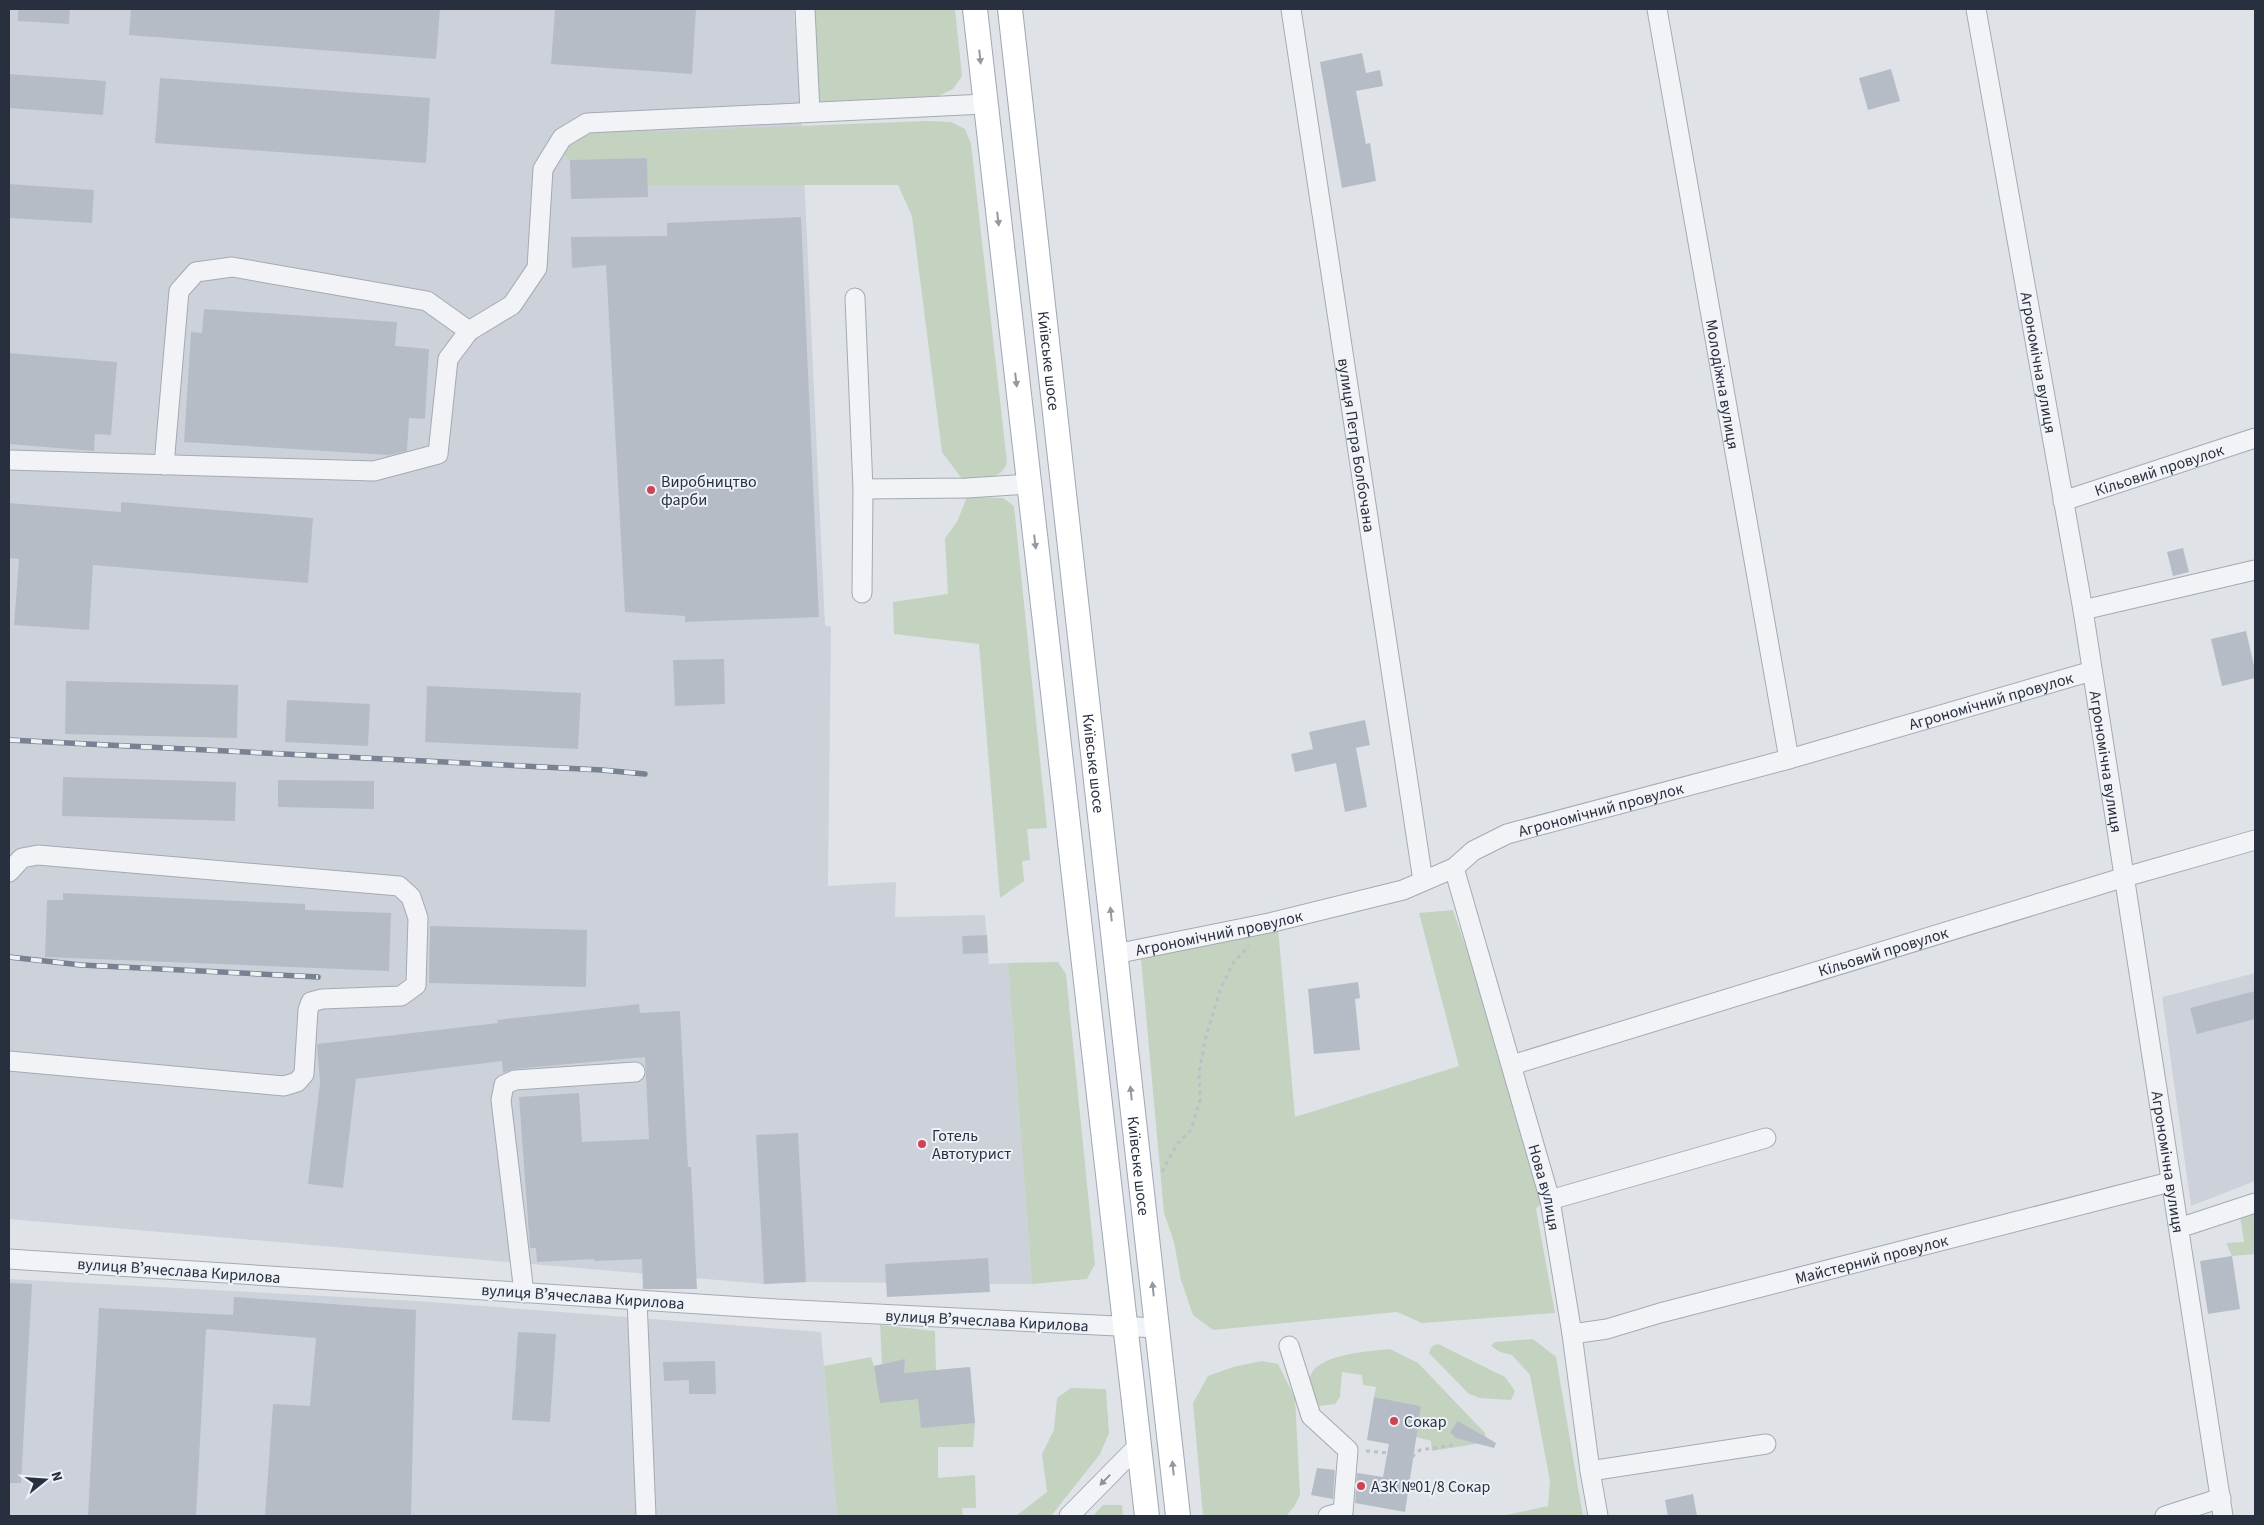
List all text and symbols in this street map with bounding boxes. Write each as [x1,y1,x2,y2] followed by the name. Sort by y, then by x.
[976,50,984,66] one-way arrow
[994,211,1002,227] one-way arrow
[2015,290,2061,435] street label: Агрономічна вулиця
[1032,310,1065,412] street label: Київське шосе
[1700,318,1744,451] street label: Молодіжна вулиця
[1332,357,1380,534] street label: вулиця Петра Болбочана
[1012,373,1020,389] one-way arrow
[2092,439,2227,502] street label: Кільовий провулок
[661,471,757,511] place label: Виробництво фарби
[645,484,657,496] marker: Виробництво фарби
[1031,534,1039,550] one-way arrow
[1906,667,2076,736] street label: Агрономічний провулок
[2084,689,2127,834] street label: Агрономічна вулиця
[1077,713,1110,814] street label: Київське шосе
[1516,778,1686,843] street label: Агрономічний провулок
[1107,905,1115,921] one-way arrow
[1134,905,1305,962] street label: Агрономічний провулок
[1816,922,1951,982] street label: Кільовий провулок
[1127,1084,1135,1100] one-way arrow
[2145,1090,2189,1235] street label: Агрономічна вулиця
[1122,1115,1154,1217] street label: Київське шосе
[932,1125,1011,1165] place label: Готель Автотурист
[916,1138,928,1150] marker: Готель Автотурист
[1522,1142,1565,1232] street label: Нова вулиця
[1793,1229,1951,1290] street label: Майстерний провулок
[77,1253,281,1289] street label: вулиця Вʼячеслава Кирилова
[481,1279,685,1315] street label: вулиця Вʼячеслава Кирилова
[1149,1281,1157,1297] one-way arrow
[885,1305,1089,1337] street label: вулиця Вʼячеслава Кирилова
[1404,1411,1447,1433] place label: Сокар
[1388,1415,1400,1427] marker: Сокар
[20,1455,70,1505] north arrow
[1169,1459,1177,1475] one-way arrow
[46,1469,67,1484] text: N
[1099,1473,1111,1485] one-way arrow
[1371,1476,1491,1498] place label: АЗК №01/8 Сокар
[1355,1480,1367,1492] marker: АЗК №01/8 Сокар

